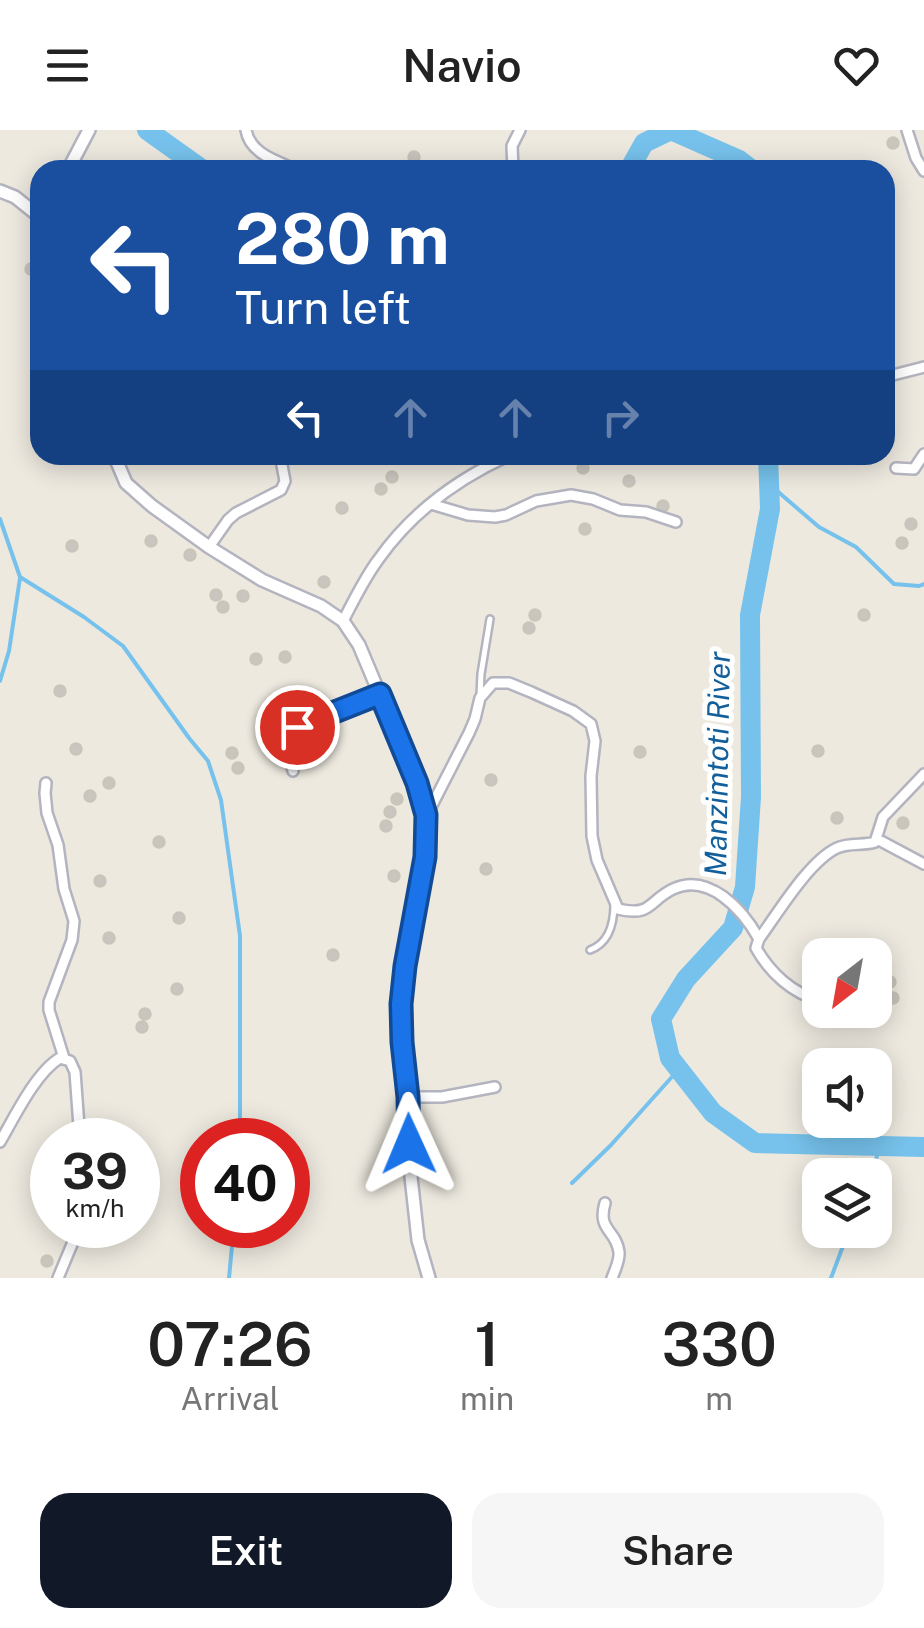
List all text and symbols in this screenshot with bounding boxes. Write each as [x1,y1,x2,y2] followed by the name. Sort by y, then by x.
[40,38,95,93] icon: menu
[829,38,884,93] icon: heart
[402,39,522,92] text: Navio
[235,197,450,280] text: 280 m
[70,200,200,330] icon: left
[235,281,411,334] text: Turn left
[278,390,333,445] icon: left
[383,390,438,445] icon: ahead
[488,390,543,445] icon: ahead
[593,390,648,445] icon: right
[697,651,737,877] water label: Manzimtoti River
[255,685,340,770] pin
[270,700,325,755] icon: arrive
[802,938,892,1028] north arrow
[802,938,892,1248] map controls
[802,1048,892,1138] button: sound
[357,1092,461,1196] position arrow
[180,1118,310,1248] speed limit sign: 40
[62,1141,128,1200] text: 39
[802,1158,892,1248] button: layers
[66,1193,124,1223] text: km/h
[147,1309,313,1380] text: 07:26
[475,1309,500,1380] text: 1
[662,1309,777,1380] text: 330
[181,1380,279,1417] text: Arrival
[460,1380,514,1417] text: min
[705,1380,733,1417] text: m
[40,1493,452,1608] button: Exit
[472,1493,884,1608] button: Share

